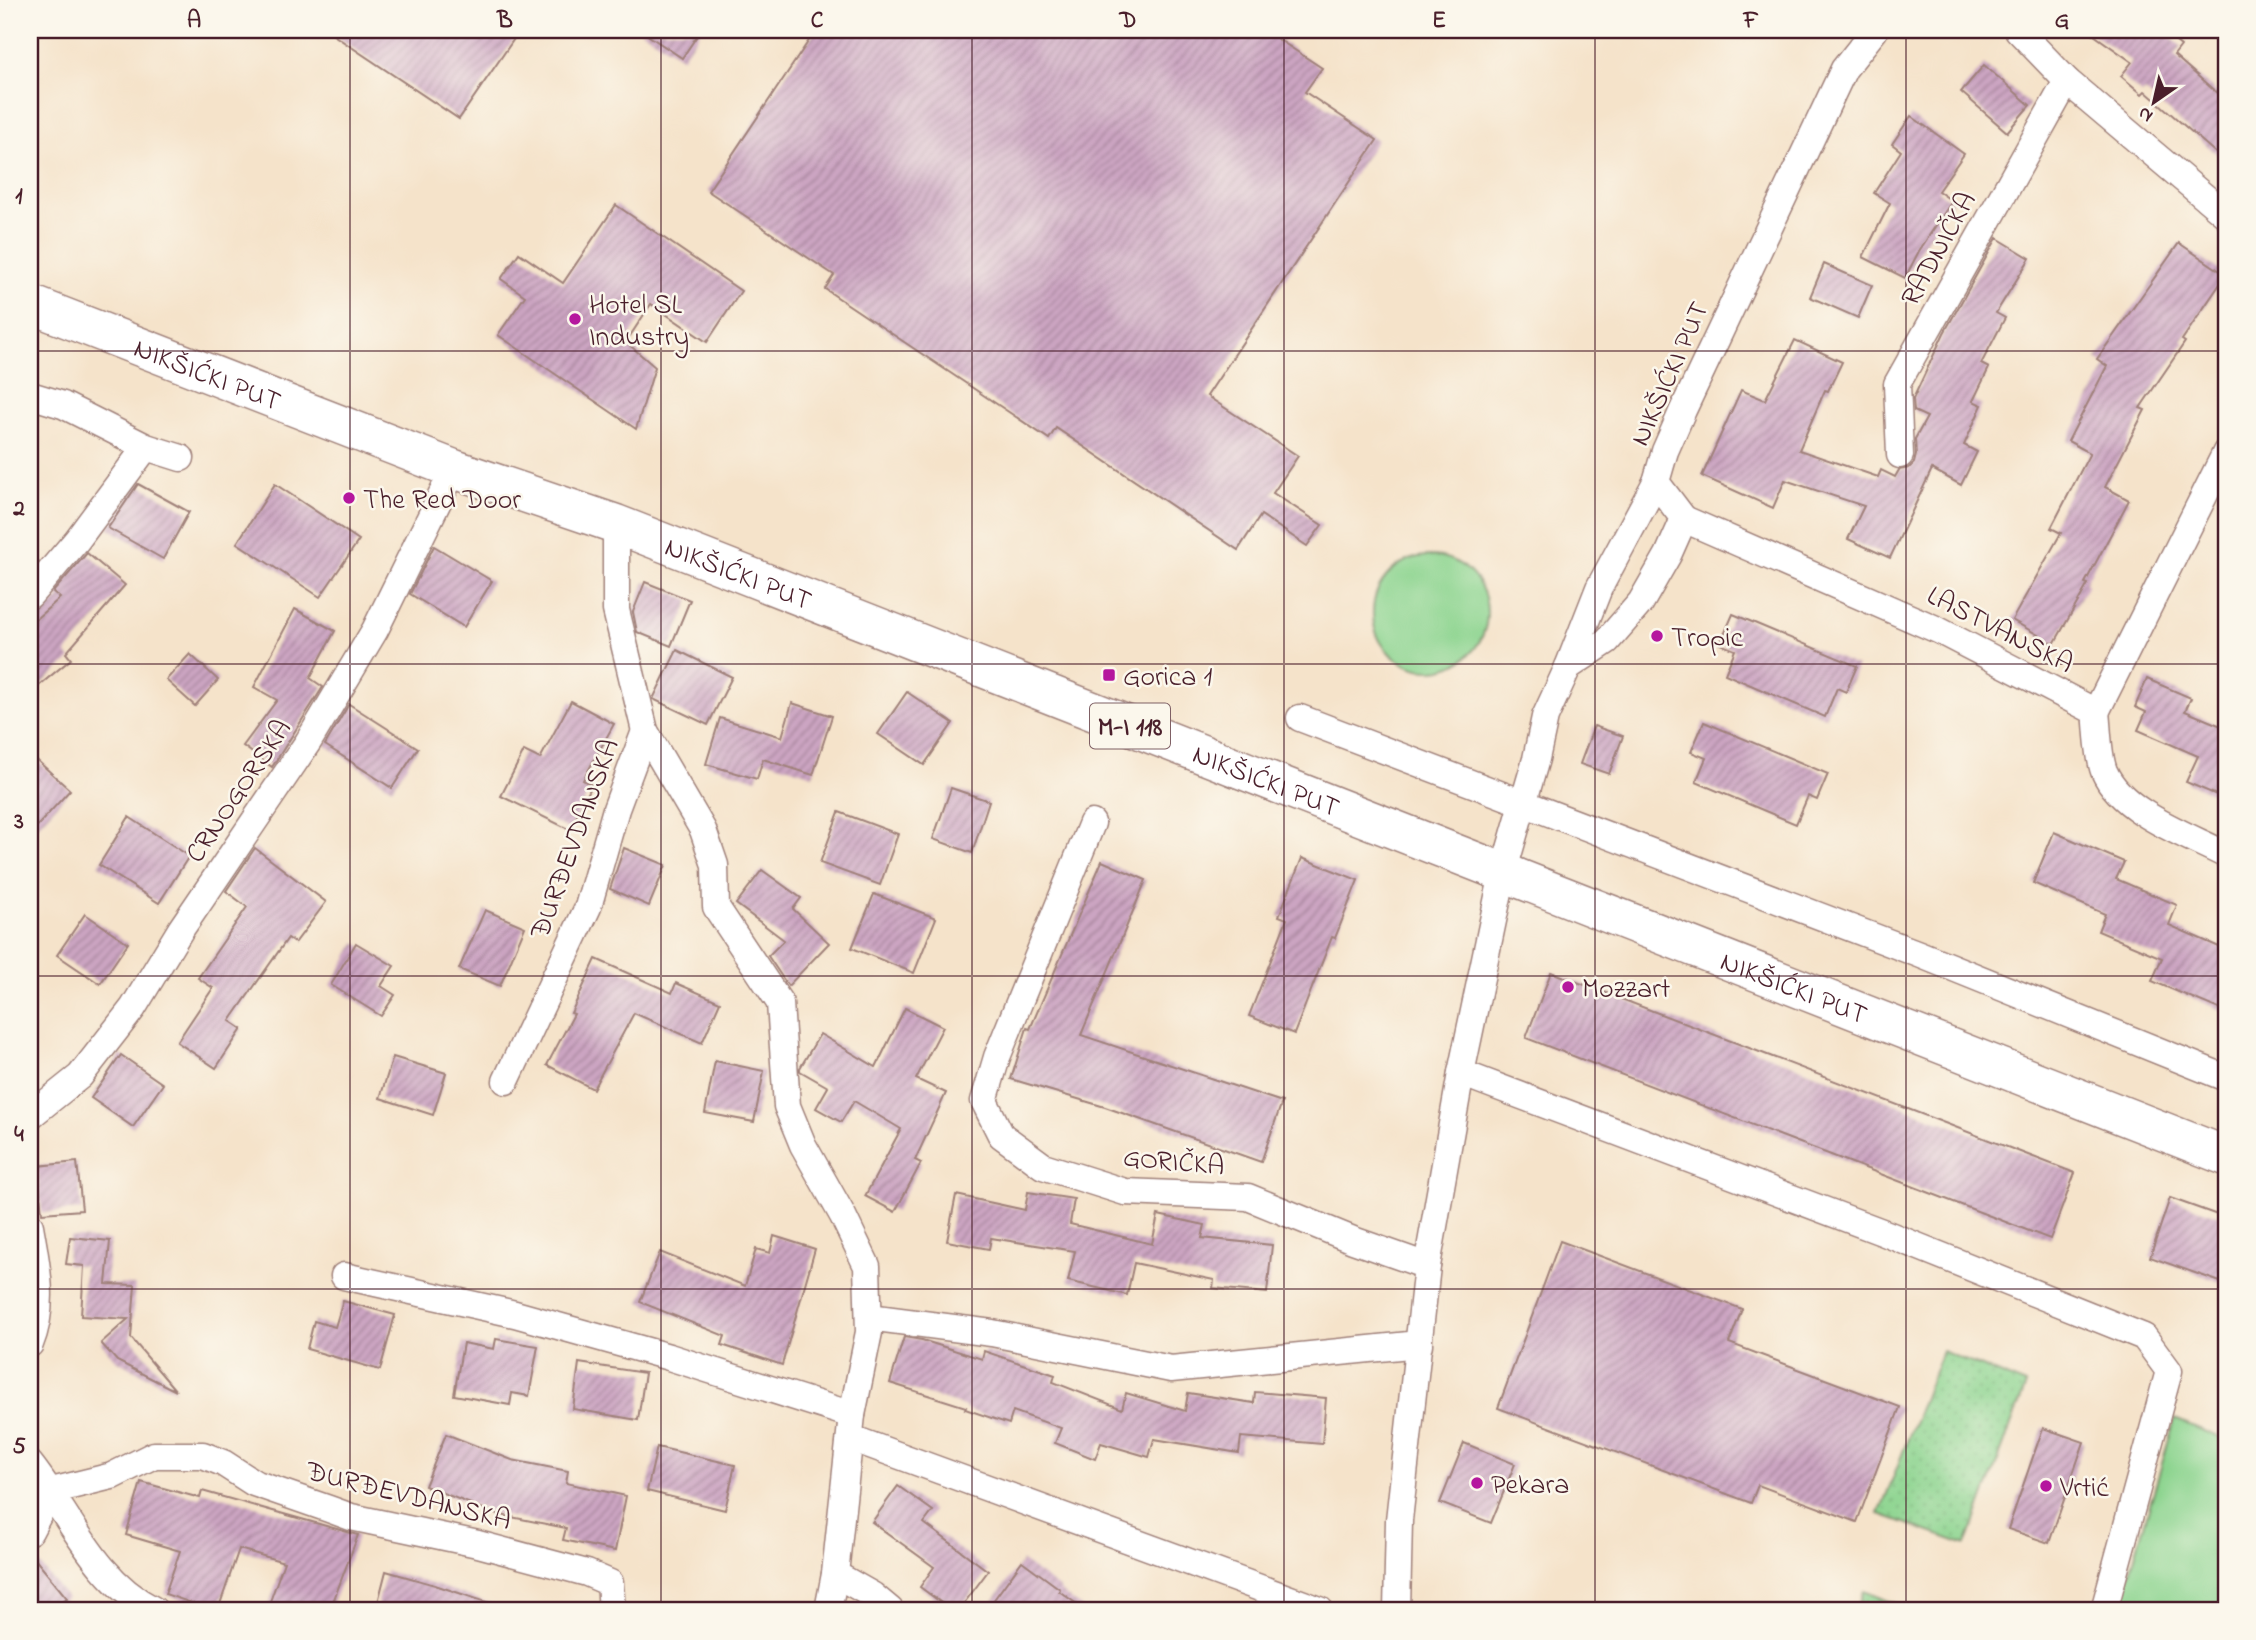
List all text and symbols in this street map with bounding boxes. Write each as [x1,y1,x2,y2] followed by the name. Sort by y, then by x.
[187,5,201,38] text: A
[496,5,513,38] text: B
[811,5,824,38] text: C
[1119,5,1136,38] text: D
[1432,5,1446,38] text: E
[1743,5,1759,38] text: F
[2055,5,2069,38] text: G
[2120,66,2190,136] north arrow
[2133,99,2159,129] text: N
[15,181,23,214] text: 1
[1892,185,1988,314] street label: RADNIČKA
[589,286,689,359] place label: Hotel SL Industry
[1621,296,1721,453] street label: NIKŠIĆKI PUT
[567,311,583,327] marker: Hotel SL Industry
[127,329,286,424] street label: NIKŠIĆKI PUT
[363,481,521,522] place label: The Red Door
[341,490,357,506] marker: The Red Door
[12,493,25,526] text: 2
[658,528,817,623] street label: NIKŠIĆKI PUT
[1919,577,2080,686] street label: LASTVANSKA
[1671,619,1744,660] place label: Tropic
[1649,628,1665,644] marker: Tropic
[1123,658,1212,699] place label: Gorica 1
[1101,667,1117,683] marker: Gorica 1
[1090,704,1170,748] road number: M-I 118
[177,712,303,872] street label: CRNOGORSKA
[521,734,631,946] street label: ĐURĐEVDANSKA
[1186,735,1345,830] street label: NIKŠIĆKI PUT
[13,806,24,839] text: 3
[1714,943,1873,1037] street label: NIKŠIĆKI PUT
[1582,970,1670,1011] place label: Mozzart
[1560,979,1576,995] marker: Mozzart
[14,1119,24,1152] text: 4
[1121,1139,1226,1188] street label: GORIČKA
[12,1431,26,1464] text: 5
[300,1452,515,1543] street label: ĐURĐEVDANSKA
[1491,1466,1569,1507] place label: Pekara
[2059,1469,2109,1510] place label: Vrtić
[1469,1475,1485,1491] marker: Pekara
[2038,1478,2054,1494] marker: Vrtić

